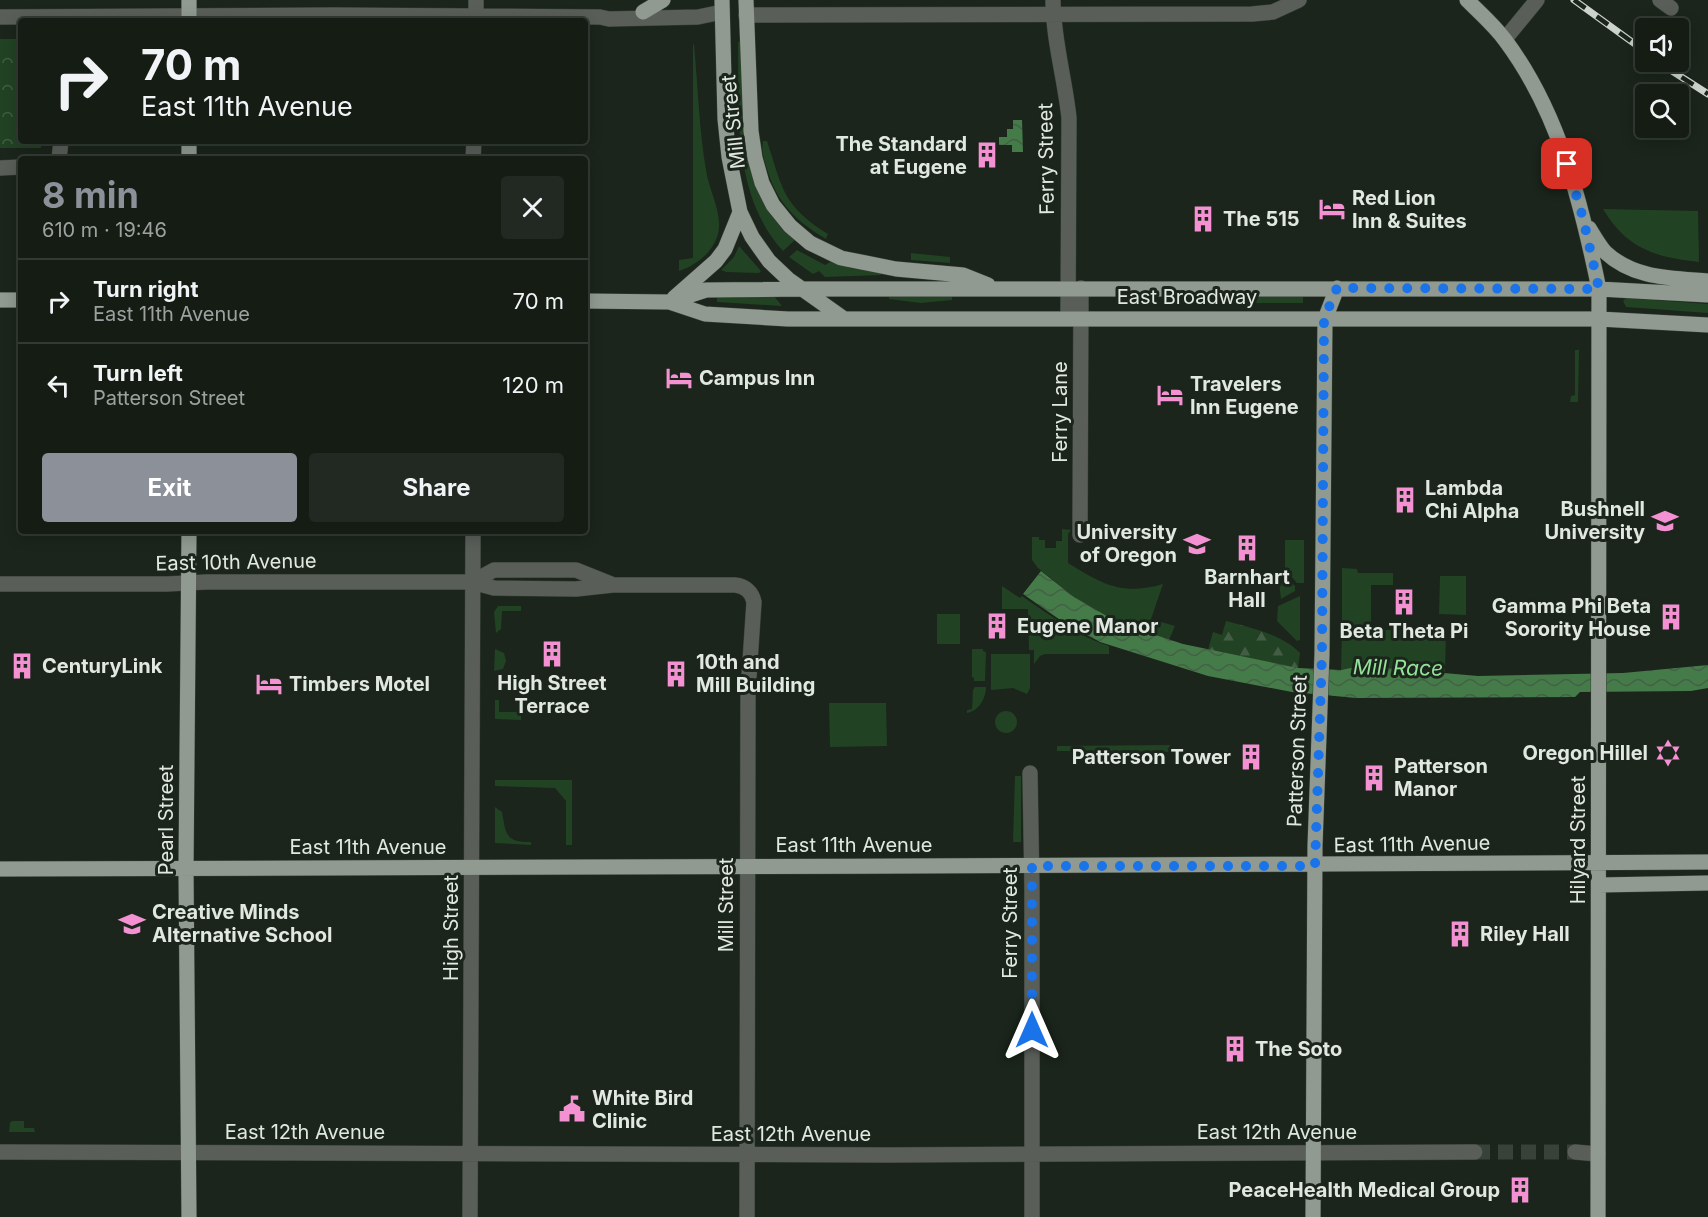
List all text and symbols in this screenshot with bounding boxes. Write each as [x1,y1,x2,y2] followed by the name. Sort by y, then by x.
[1635,18,1689,138] map controls
[1635,18,1689,72] button: sound
[141,39,241,90] text: 70 m
[42,42,120,120] icon: right
[716,73,750,170] street label: Mill Street
[1635,84,1689,138] button: search
[141,90,353,123] text: East 11th Avenue
[1033,103,1059,215] street label: Ferry Street
[835,132,967,179] place label: The Standard at Eugene
[1541,138,1592,189] pin
[972,140,1002,170] building icon: The Standard at Eugene
[1550,147,1583,180] icon: arrive
[42,173,139,217] text: 8 min
[501,176,564,239] button: close
[1352,186,1467,233] place label: Red Lion Inn & Suites
[1317,194,1347,224] hotel icon: Red Lion Inn & Suites
[1188,204,1218,234] building icon: The 515
[1223,207,1300,231] place label: The 515
[42,218,167,242] text: 610 m · 19:46
[93,276,199,302] text: Turn right
[42,285,75,318] icon: right
[1117,285,1257,309] street label: East Broadway
[513,288,564,314] text: 70 m
[93,302,250,326] text: East 11th Avenue
[93,360,183,386] text: Turn left
[1048,361,1072,463] street label: Ferry Lane
[664,363,694,393] hotel icon: Campus Inn
[699,366,815,390] place label: Campus Inn
[42,369,75,402] icon: left
[502,372,564,398] text: 120 m
[1190,372,1299,419] place label: Travelers Inn Eugene
[1155,380,1185,410] hotel icon: Travelers Inn Eugene
[93,386,245,410] text: Patterson Street
[42,453,297,522] button: Exit
[309,453,564,522] button: Share
[1425,476,1519,523] place label: Lambda Chi Alpha
[1390,485,1420,515] building icon: Lambda Chi Alpha
[1544,497,1645,544] place label: Bushnell University
[1650,506,1680,536] school or university icon: Bushnell University
[1076,520,1177,567] place label: University of Oregon
[1182,529,1212,559] school or university icon: University of Oregon
[1232,533,1262,563] building icon: Barnhart Hall
[155,549,317,575] street label: East 10th Avenue
[1204,565,1290,612] place label: Barnhart Hall
[1389,587,1419,617] building icon: Beta Theta Pi
[1492,594,1651,641] place label: Gamma Phi Beta Sorority House
[1656,602,1686,632] building icon: Gamma Phi Beta Sorority House
[982,611,1012,641] building icon: Eugene Manor
[1017,614,1158,638] place label: Eugene Manor
[1340,619,1468,643] place label: Beta Theta Pi
[537,639,567,669] building icon: High Street Terrace
[696,650,815,697] place label: 10th and Mill Building
[7,651,37,681] building icon: CenturyLink
[42,654,163,678] place label: CenturyLink
[1353,654,1443,681] water label: Mill Race
[661,659,691,689] building icon: 10th and Mill Building
[254,669,284,699] hotel icon: Timbers Motel
[497,671,607,718] place label: High Street Terrace
[289,672,430,696] place label: Timbers Motel
[1282,674,1312,827] street label: Patterson Street
[1653,738,1683,768] synagogue icon: Oregon Hillel
[1522,741,1648,765] place label: Oregon Hillel
[1236,742,1266,772] building icon: Patterson Tower
[1072,745,1231,769] place label: Patterson Tower
[1394,754,1488,801] place label: Patterson Manor
[1359,763,1389,793] building icon: Patterson Manor
[154,764,178,875] street label: Pearl Street
[1566,775,1590,904] street label: Hilyard Street
[1333,831,1491,857] street label: East 11th Avenue
[776,833,932,857] street label: East 11th Avenue
[290,835,446,859] street label: East 11th Avenue
[714,857,738,952] street label: Mill Street
[998,867,1022,979] street label: Ferry Street
[439,875,463,981] street label: High Street
[152,900,332,947] place label: Creative Minds Alternative School
[117,909,147,939] school or university icon: Creative Minds Alternative School
[1445,919,1475,949] building icon: Riley Hall
[1480,922,1570,946] place label: Riley Hall
[1000,998,1064,1062] position arrow
[1220,1034,1250,1064] building icon: The Soto
[1255,1037,1342,1061] place label: The Soto
[592,1086,693,1133] place label: White Bird Clinic
[557,1094,587,1124] public building icon: White Bird Clinic
[225,1120,385,1144] street label: East 12th Avenue
[1197,1120,1357,1144] street label: East 12th Avenue
[711,1122,871,1146] street label: East 12th Avenue
[1505,1175,1535,1205] building icon: PeaceHealth Medical Group
[1229,1178,1500,1202] place label: PeaceHealth Medical Group

